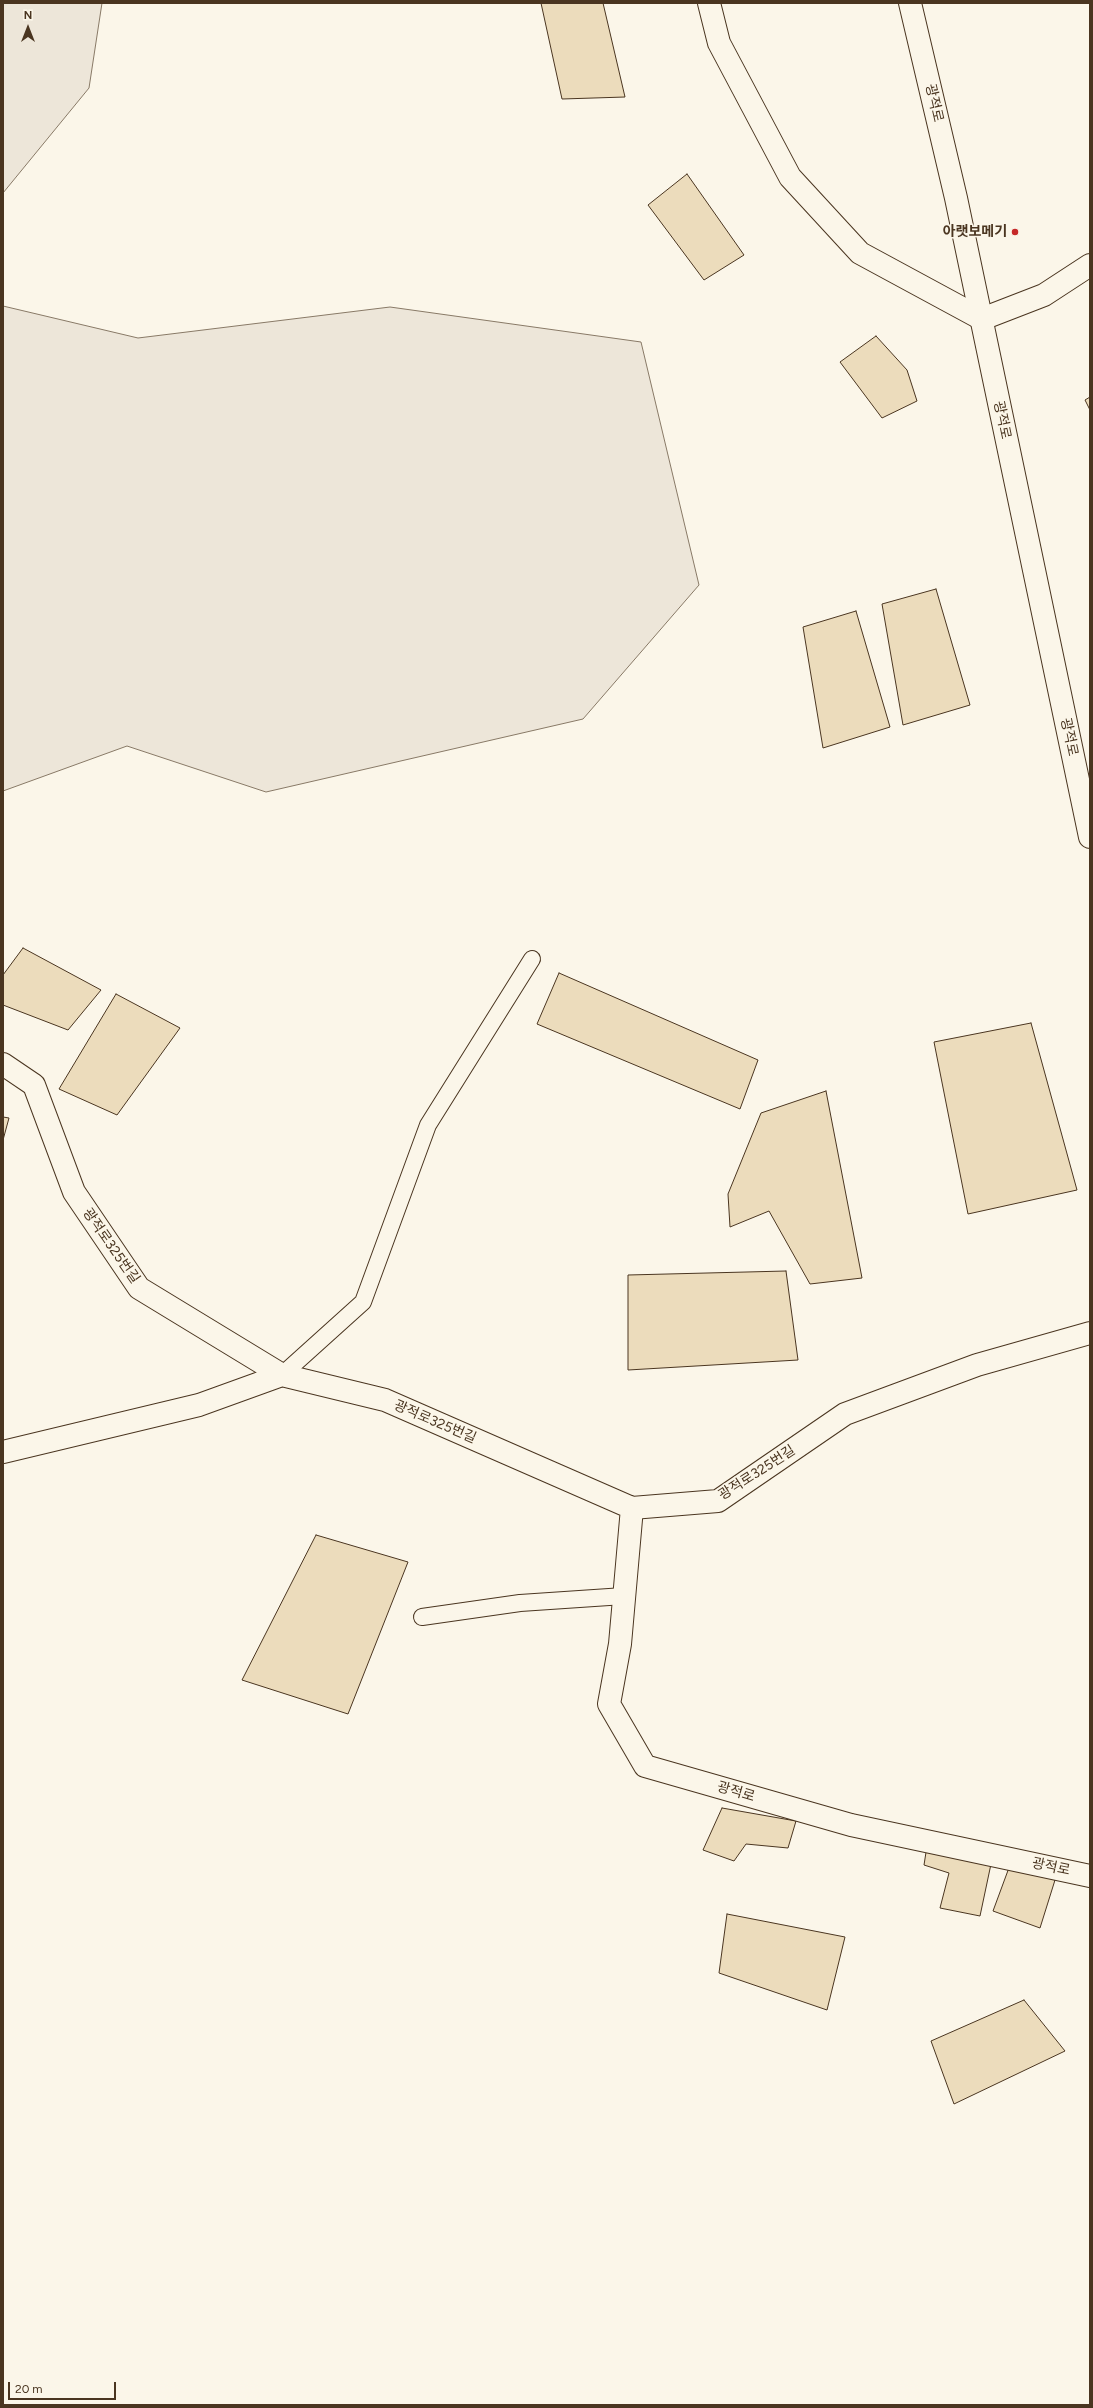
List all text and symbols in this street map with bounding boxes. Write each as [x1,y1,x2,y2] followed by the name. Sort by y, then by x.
[8,8,48,48] north arrow
[24,9,32,22] text: N
[921,82,947,124] street label: 광적로
[943,224,1007,240] place label: 아랫보메기
[1010,227,1020,237] marker: 아랫보메기
[990,399,1014,441] street label: 광적로
[1057,716,1081,758] street label: 광적로
[79,1205,143,1287] street label: 광적로325번길
[391,1397,479,1447] street label: 광적로325번길
[716,1442,798,1504] street label: 광적로325번길
[715,1779,757,1805] street label: 광적로
[1030,1855,1072,1879] street label: 광적로
[10,2374,118,2400] scale bar
[15,2382,43,2396] text: 20 m

